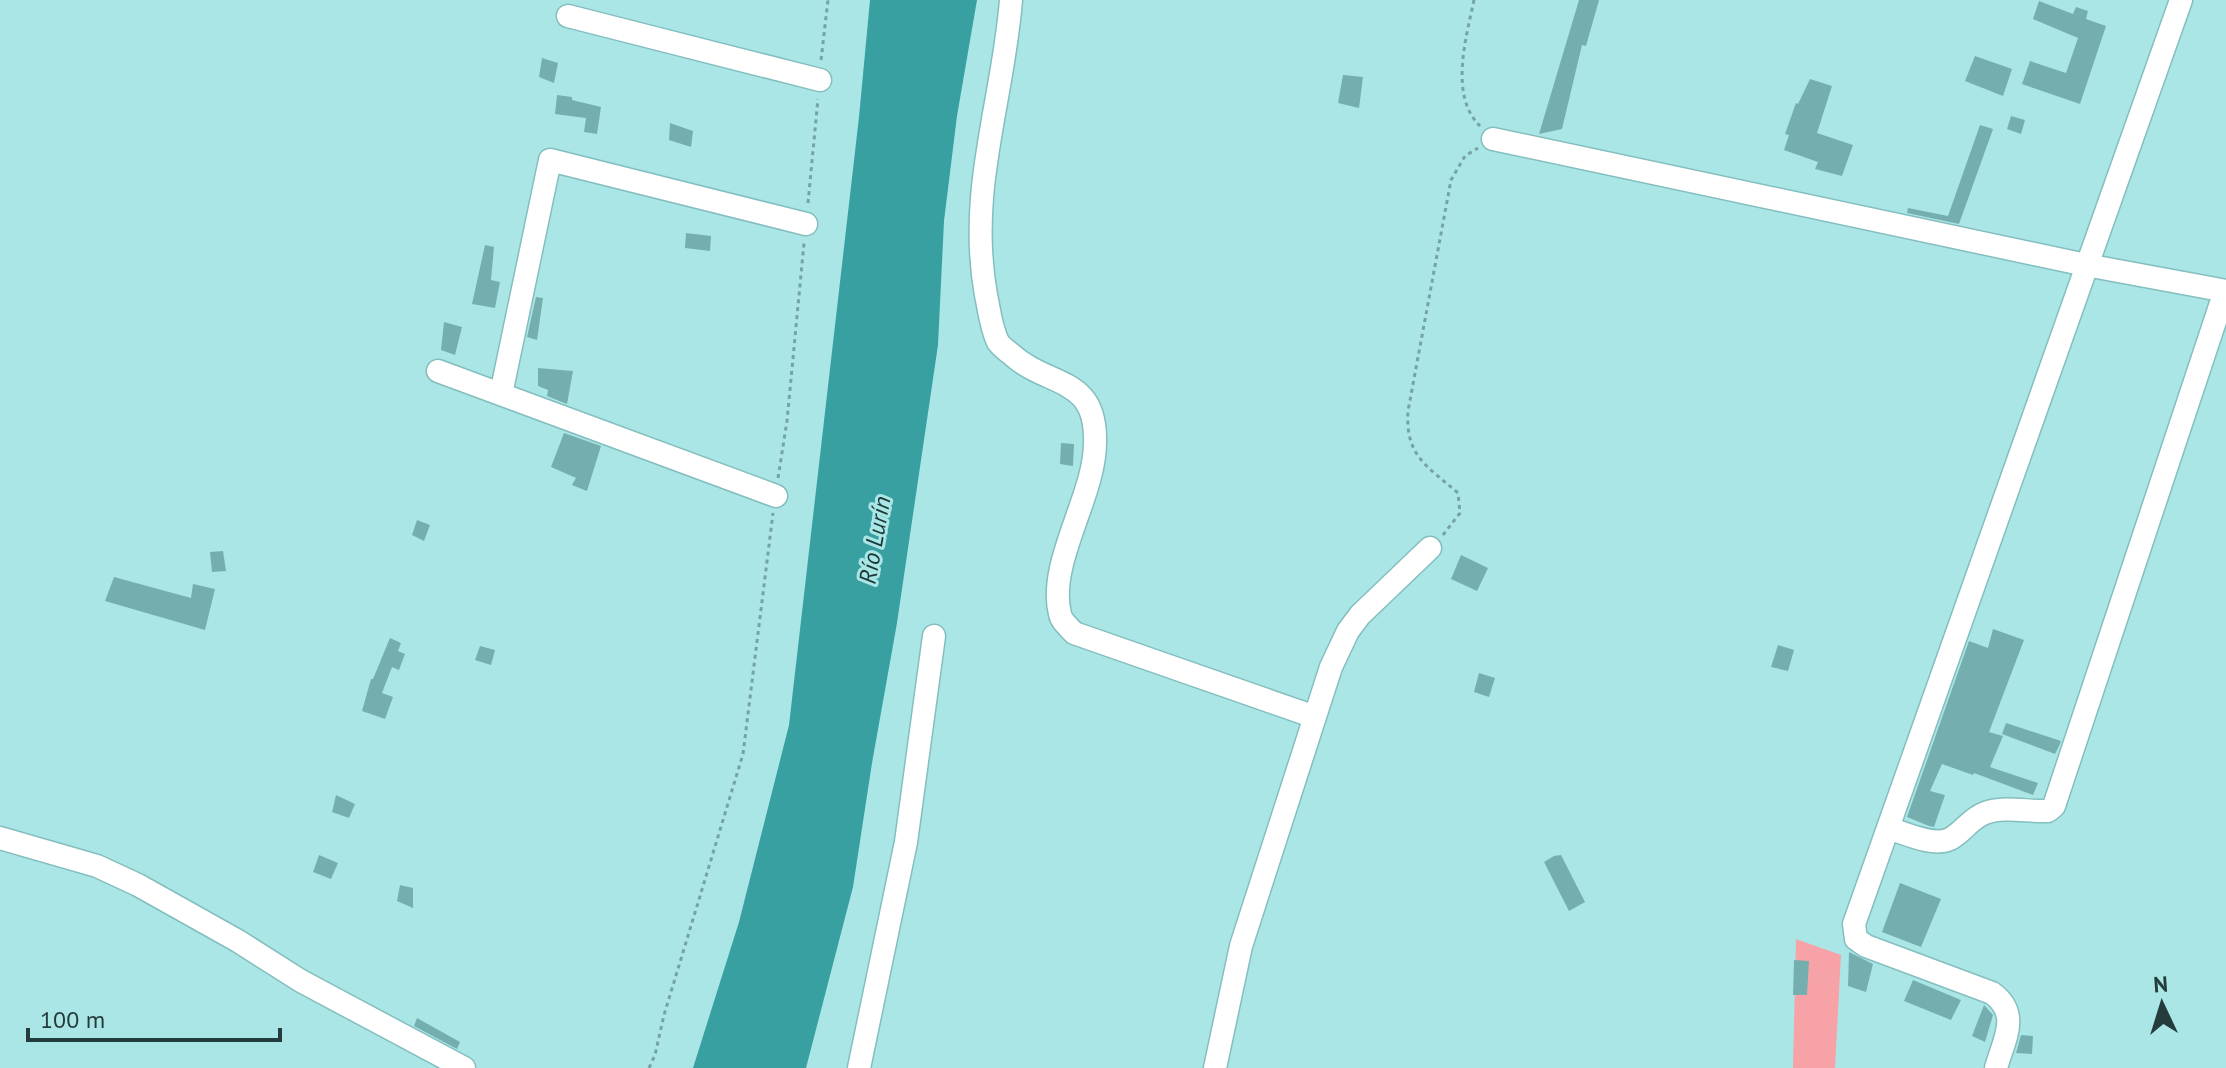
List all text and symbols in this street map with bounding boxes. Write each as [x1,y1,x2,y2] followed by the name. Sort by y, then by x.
[852,494,897,586] water label: Río Lurín
[2122,964,2202,1044] north arrow
[2152,970,2169,999] text: N
[28,992,280,1042] scale bar
[40,1004,105,1035] text: 100 m

